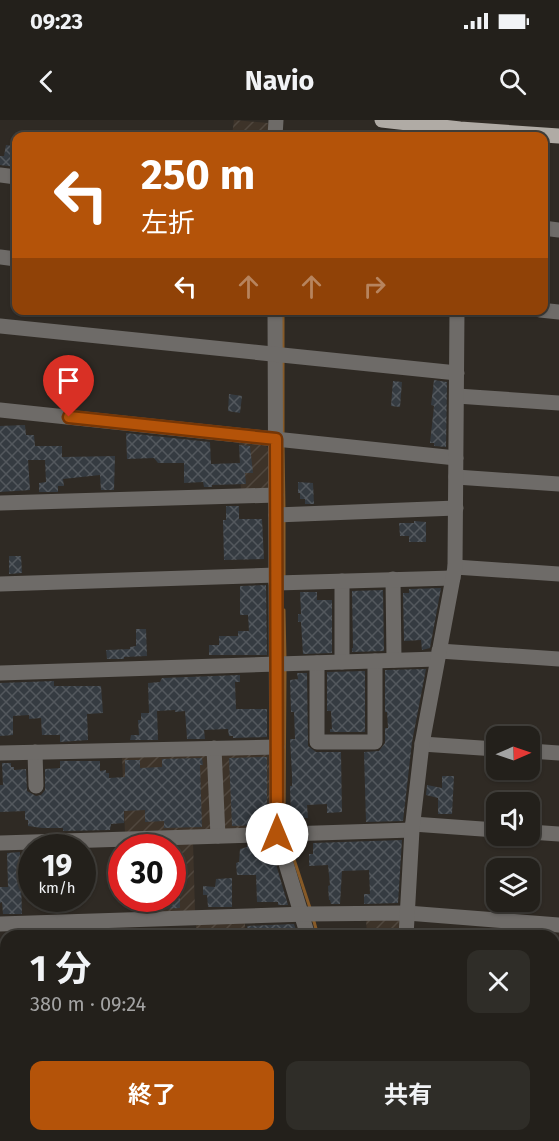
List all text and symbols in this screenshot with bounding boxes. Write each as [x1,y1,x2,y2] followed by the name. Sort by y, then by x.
[30,8,83,35] text: 09:23
[30,65,63,98] icon: back
[245,65,314,97] text: Navio
[496,65,529,98] icon: search
[141,150,255,200] text: 250 m
[42,156,120,234] icon: left
[141,207,195,239] text: 左折
[169,270,202,303] icon: left
[232,270,265,303] icon: ahead
[295,270,328,303] icon: ahead
[358,270,391,303] icon: right
[43,355,94,417] pin
[52,364,85,397] icon: arrive
[486,726,540,780] north arrow
[486,726,540,912] map controls
[486,792,540,846] button: sound
[245,802,309,866] position arrow
[108,834,186,912] speed limit sign: 30
[42,848,72,884] text: 19
[486,858,540,912] button: layers
[38,879,76,897] text: km/h
[30,947,91,991] text: 1 分
[467,950,530,1013] button: close
[30,992,146,1016] text: 380 m · 09:24
[30,1061,274,1130] button: 終了
[286,1061,530,1130] button: 共有

